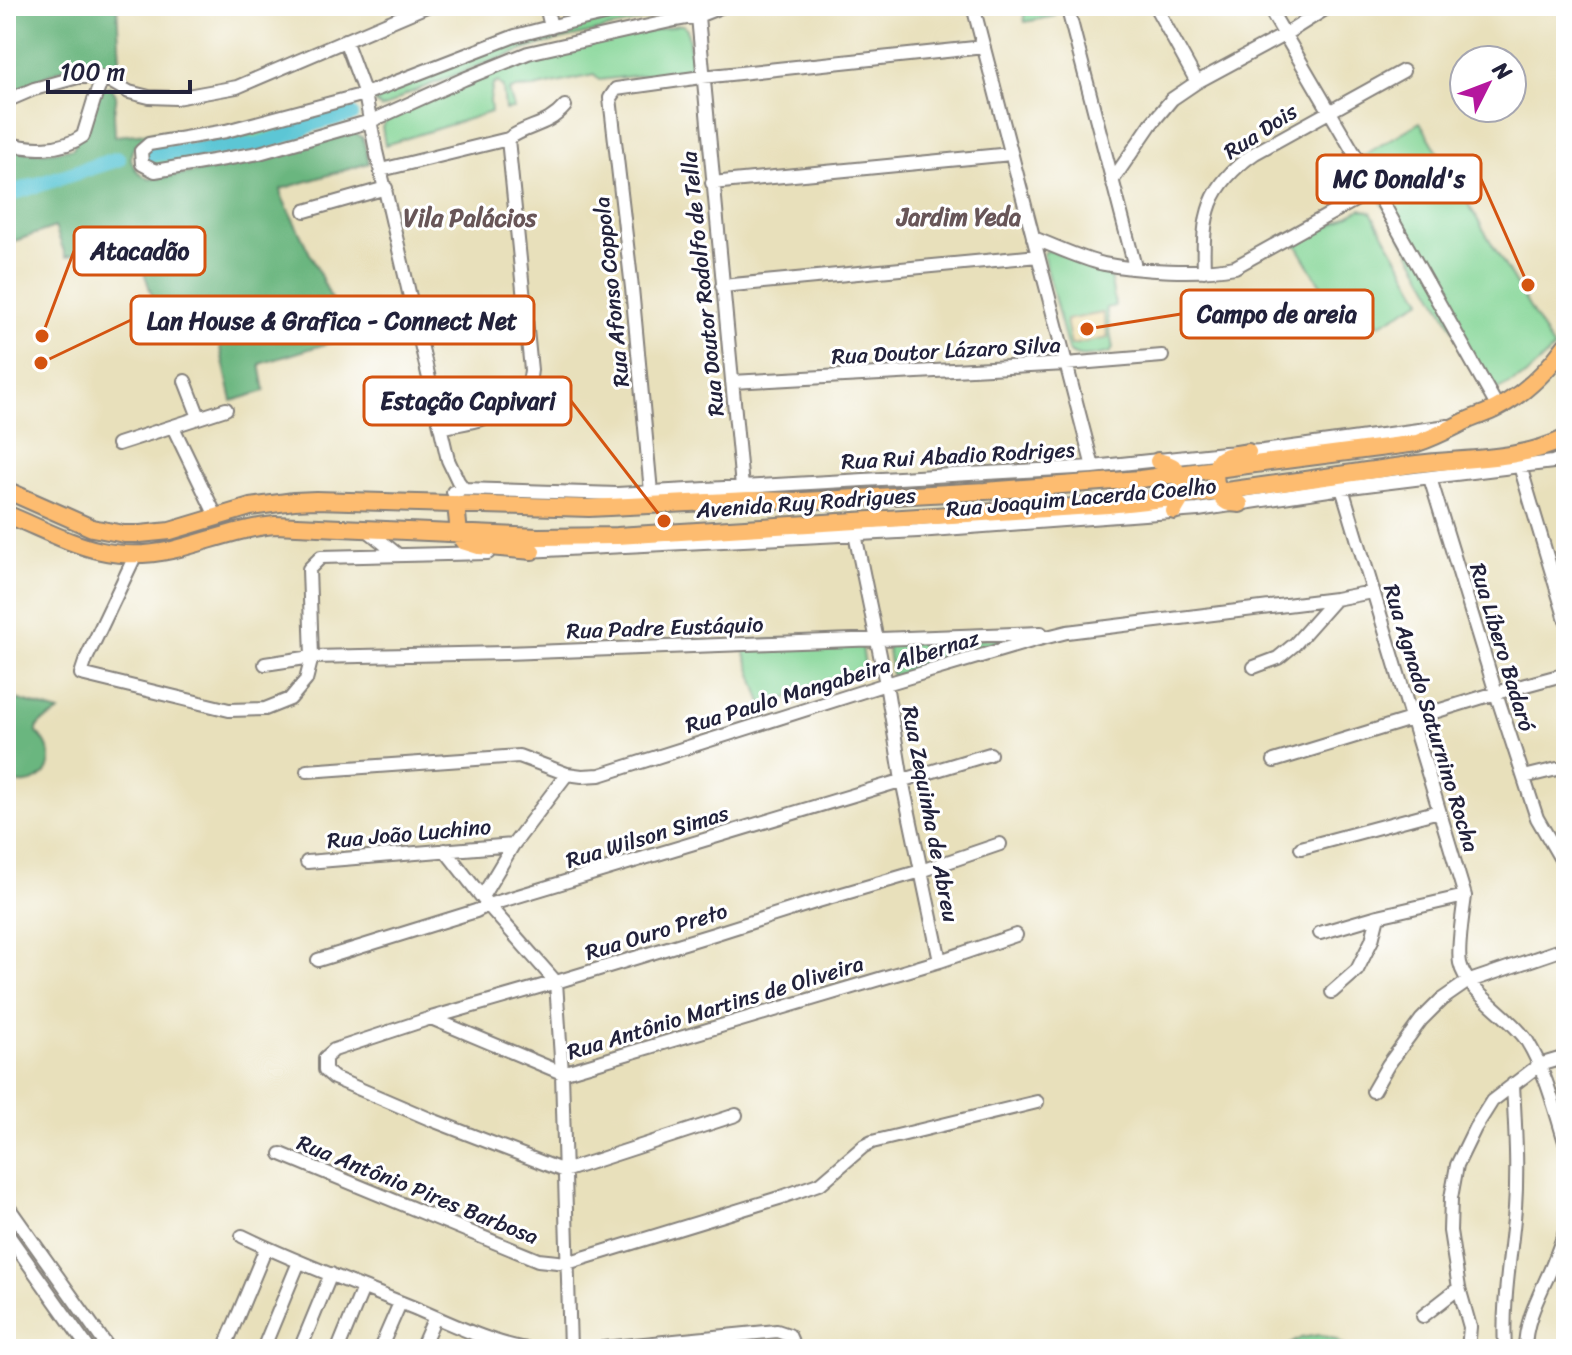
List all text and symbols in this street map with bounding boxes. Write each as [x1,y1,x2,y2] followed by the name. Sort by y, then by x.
[48,44,190,94] scale bar
[1448,44,1528,124] north arrow
[60,51,125,93] text: 100 m
[1482,51,1523,90] text: N
[1215,92,1306,170] street label: Rua Dois
[669,149,736,418] street label: Rua Doutor Rodolfo de Tella
[1317,155,1481,203] callout: MC Donald's
[1332,158,1466,200] text: MC Donald's
[582,195,641,389] street label: Rua Afonso Coppola
[895,196,1021,238] district label: Jardim Yeda
[404,197,537,239] district label: Vila Palácios
[74,227,205,275] callout: Atacadão
[90,230,190,272] text: Atacadão
[1181,290,1373,338] callout: Campo de areia
[1196,293,1357,335] text: Campo de areia
[131,296,534,344] callout: Lan House & Grafica - Connect Net
[147,300,518,342] text: Lan House & Grafica - Connect Net
[830,325,1062,376] street label: Rua Doutor Lázaro Silva
[364,377,571,425] callout: Estação Capivari
[380,380,557,422] text: Estação Capivari
[840,430,1076,481] street label: Rua Rui Abadio Rodriges
[944,466,1218,529] street label: Rua Joaquim Lacerda Coelho
[694,475,918,530] street label: Avenida Ruy Rodrigues
[1458,558,1547,737] street label: Rua Líbero Badaró
[1372,579,1491,857] street label: Rua Agnado Saturnino Rocha
[566,605,764,650] street label: Rua Padre Eustáquio
[680,618,984,745] street label: Rua Paulo Mangabeira Albernaz
[890,703,971,926] street label: Rua Zequinha de Abreu
[561,793,734,880] street label: Rua Wilson Simas
[325,807,493,860] street label: Rua João Luchino
[580,891,732,972] street label: Rua Ouro Preto
[562,944,868,1071] street label: Rua Antônio Martins de Oliveira
[291,1123,545,1256] street label: Rua Antônio Pires Barbosa

